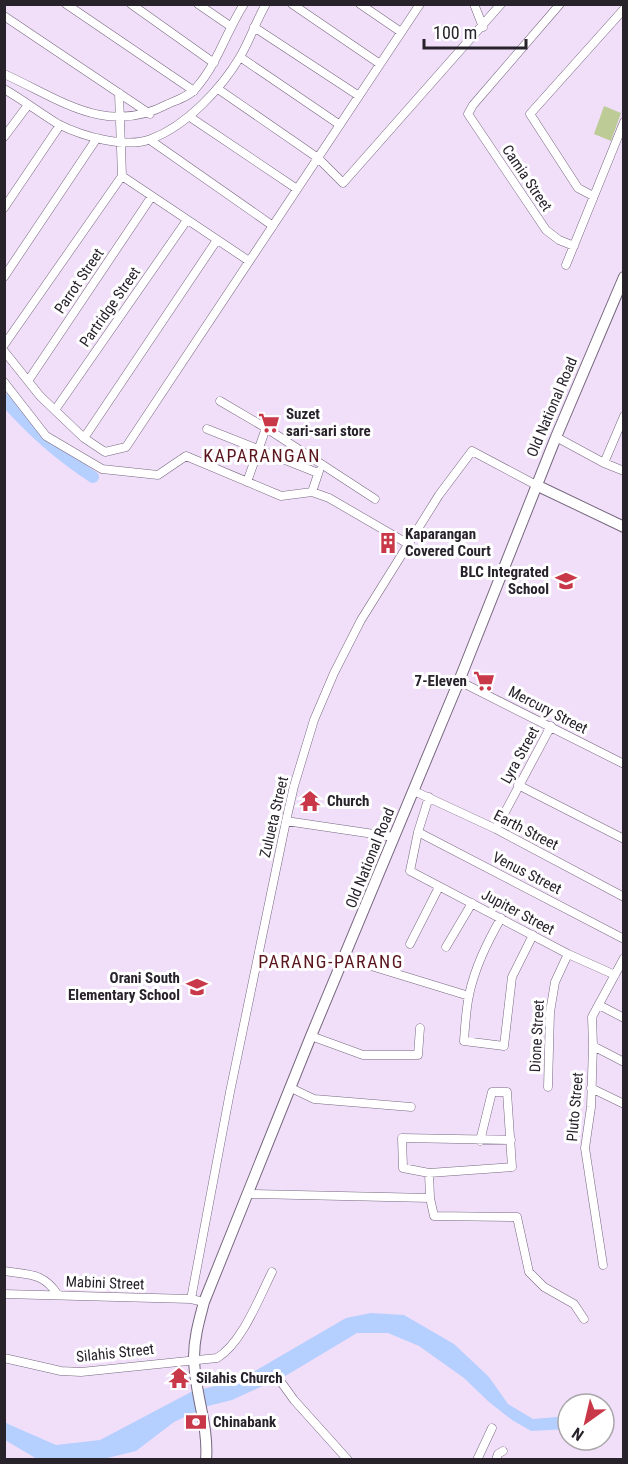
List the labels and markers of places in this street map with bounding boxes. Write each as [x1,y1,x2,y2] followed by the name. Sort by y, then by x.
[286,405,371,440] place label: Suzet sari-sari store
[257,411,281,435] supermarket icon: Suzet sari-sari store
[405,525,491,560] place label: Kaparangan Covered Court
[376,531,400,555] building icon: Kaparangan Covered Court
[460,563,549,598] place label: BLC Integrated School
[554,569,578,593] school or university icon: BLC Integrated School
[472,669,496,693] supermarket icon: 7-Eleven
[415,672,467,690] place label: 7-Eleven
[298,789,322,813] temple icon: Church
[327,792,369,810] place label: Church
[68,969,180,1004] place label: Orani South Elementary School
[185,975,209,999] school or university icon: Orani South Elementary School
[167,1366,191,1390] temple icon: Silahis Church
[196,1369,283,1387] place label: Silahis Church
[184,1410,208,1434] bank icon: Chinabank
[213,1413,277,1431] place label: Chinabank

